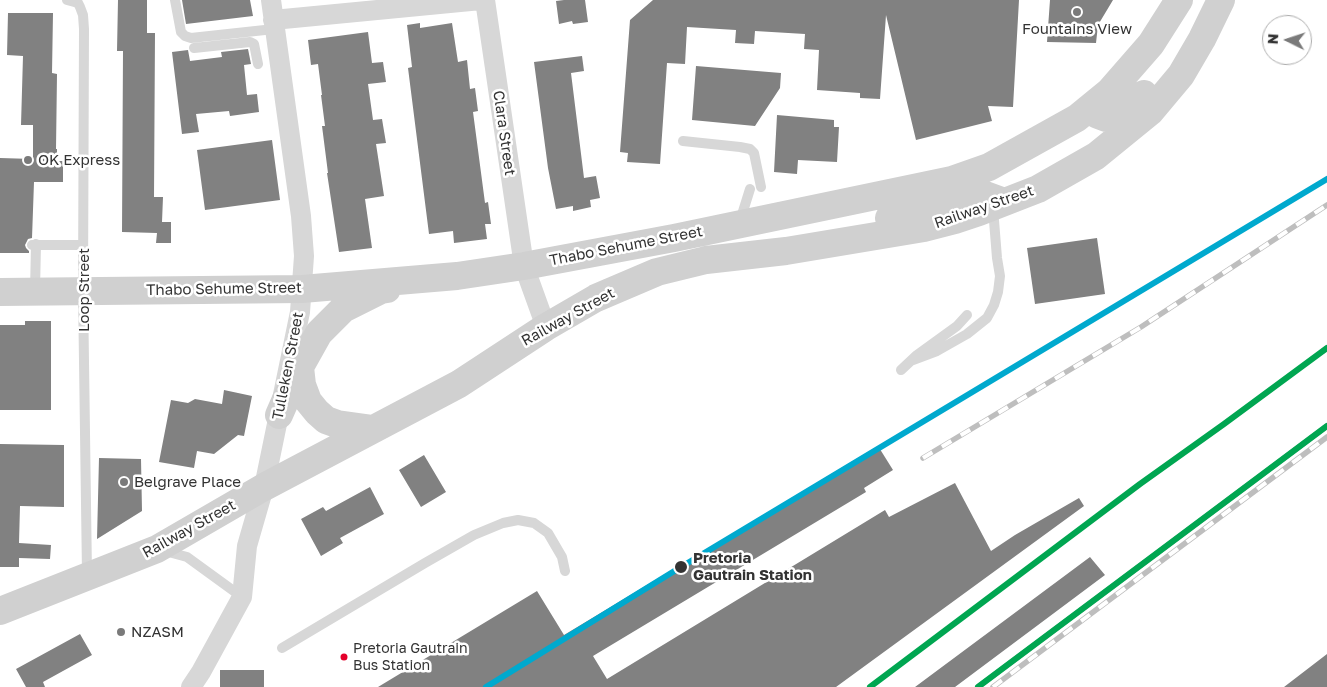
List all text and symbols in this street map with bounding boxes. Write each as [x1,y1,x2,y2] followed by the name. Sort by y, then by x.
[1071,6,1083,18] marker: Fountains View
[1262,15,1312,65] north arrow
[1022,20,1132,38] place label: Fountains View
[1264,33,1281,45] text: N
[489,89,519,177] street label: Clara Street
[38,151,120,169] place label: OK Express
[22,154,34,166] marker: OK Express
[932,182,1036,232] street label: Railway Street
[548,222,704,270] street label: Thabo Sehume Street
[75,248,93,332] street label: Loop Street
[146,279,302,299] street label: Thabo Sehume Street
[518,284,618,350] street label: Railway Street
[269,311,307,421] street label: Tulleken Street
[134,473,241,491] place label: Belgrave Place
[118,476,130,488] marker: Belgrave Place
[139,496,239,562] street label: Railway Street
[693,549,812,584] place label: Pretoria Gautrain Station
[673,559,689,575] marker: Pretoria Gautrain Station
[131,623,184,641] place label: NZASM
[115,626,127,638] marker: NZASM
[353,641,468,674] place label: Pretoria Gautrain Bus Station
[339,652,349,662] marker: Pretoria Gautrain Bus Station

